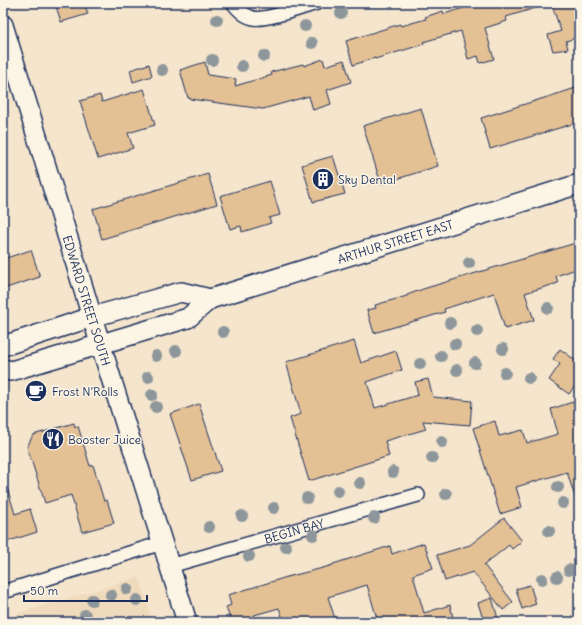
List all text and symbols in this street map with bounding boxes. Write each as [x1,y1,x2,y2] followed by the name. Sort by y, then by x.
[310,166,336,192] building icon: Sky Dental
[338,172,396,187] place label: Sky Dental
[336,216,455,266] street label: ARTHUR STREET EAST
[60,233,114,368] street label: EDWARD STREET SOUTH
[23,378,49,404] cafe icon: Frost N’Rolls
[52,384,118,399] place label: Frost N’Rolls
[40,426,66,452] restaurant icon: Booster Juice
[68,432,141,447] place label: Booster Juice
[262,515,326,546] street label: BEGIN BAY
[24,577,147,603] scale bar
[30,583,59,598] text: 50 m

